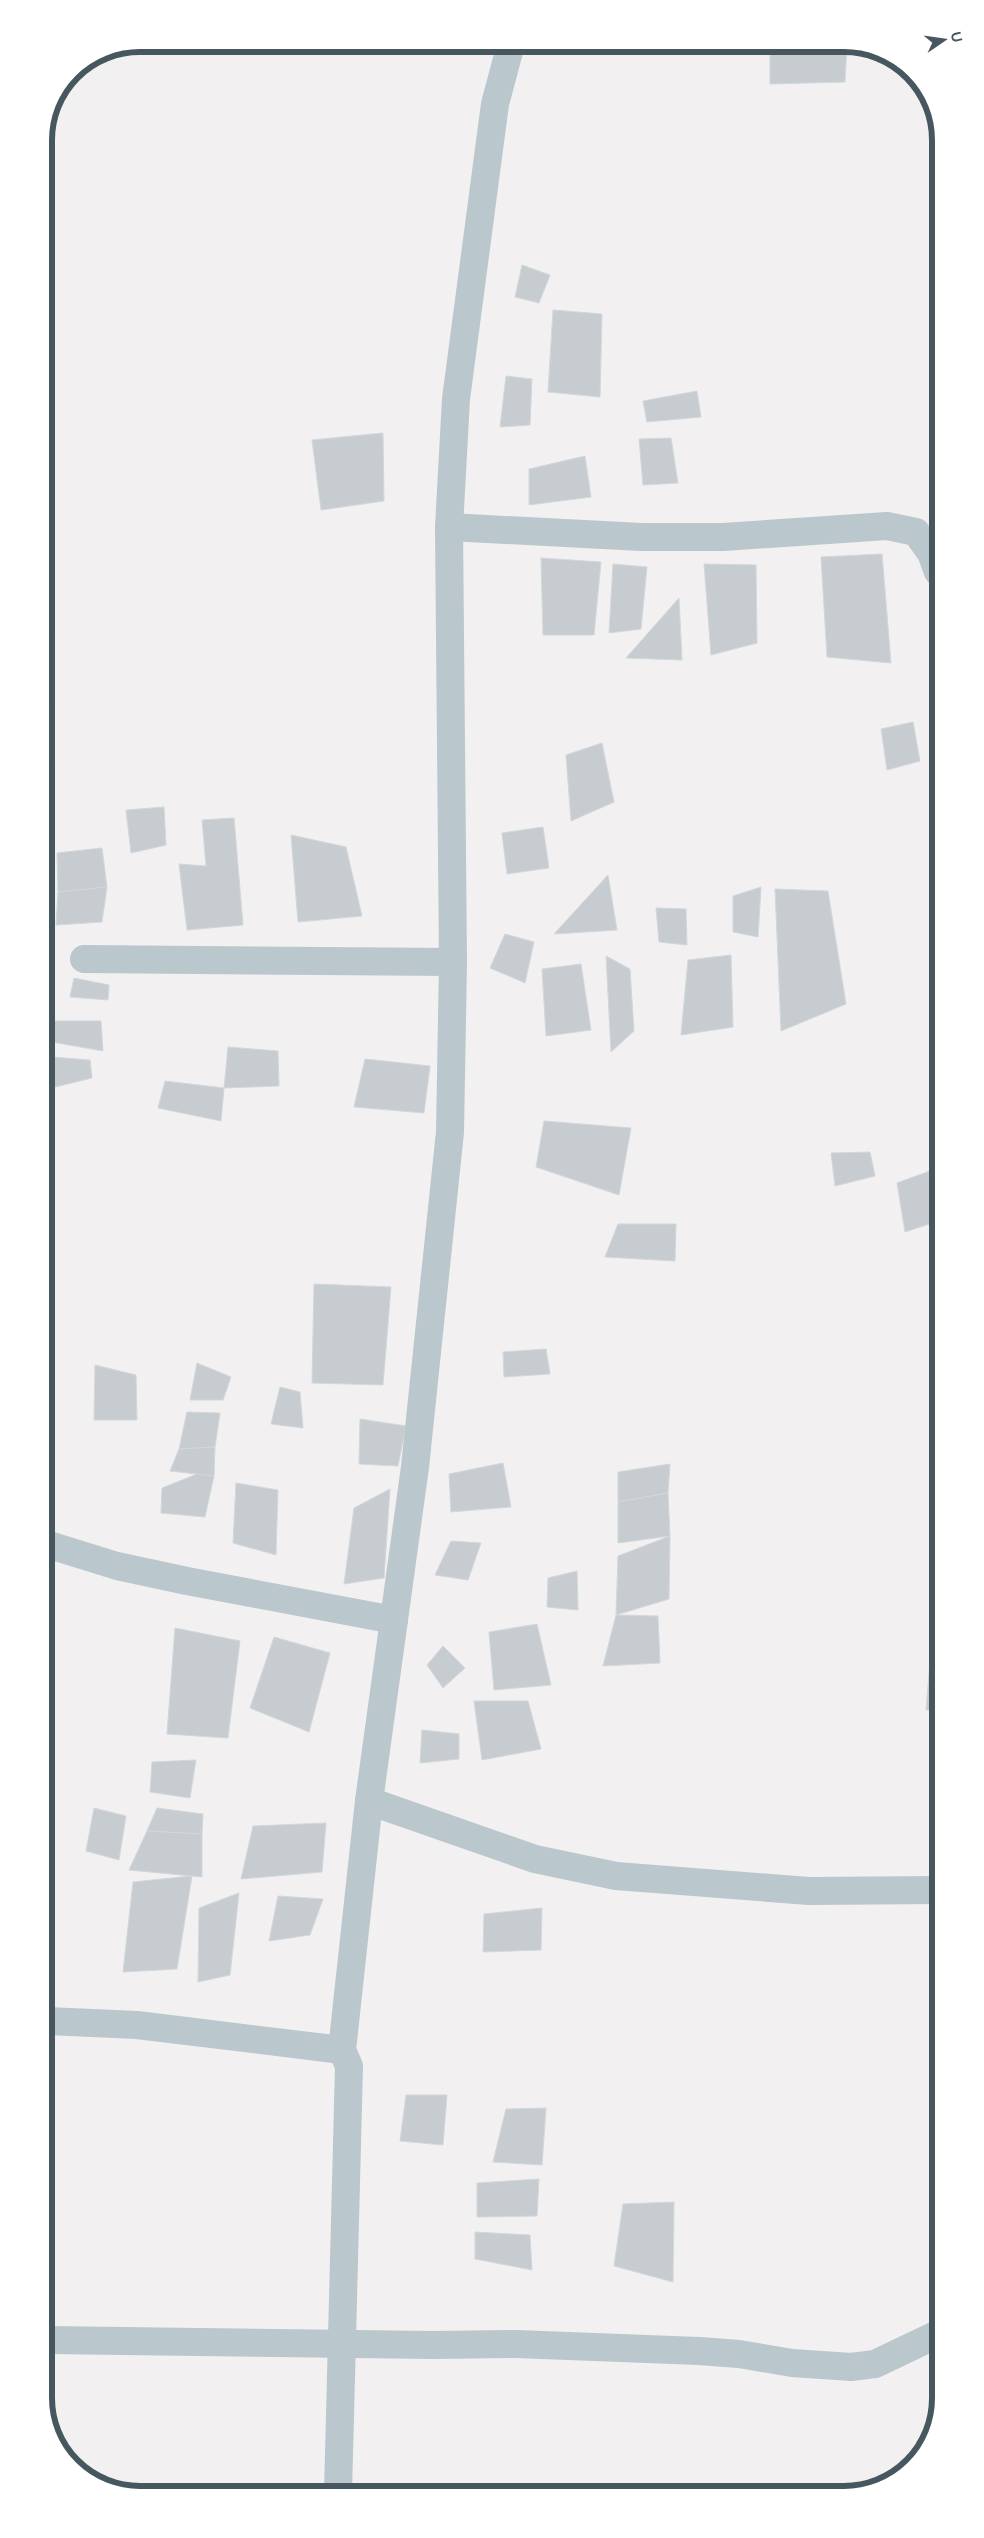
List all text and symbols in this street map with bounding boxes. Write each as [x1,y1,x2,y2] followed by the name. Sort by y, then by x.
[919,15,969,65] north arrow
[948,30,966,44] text: U

